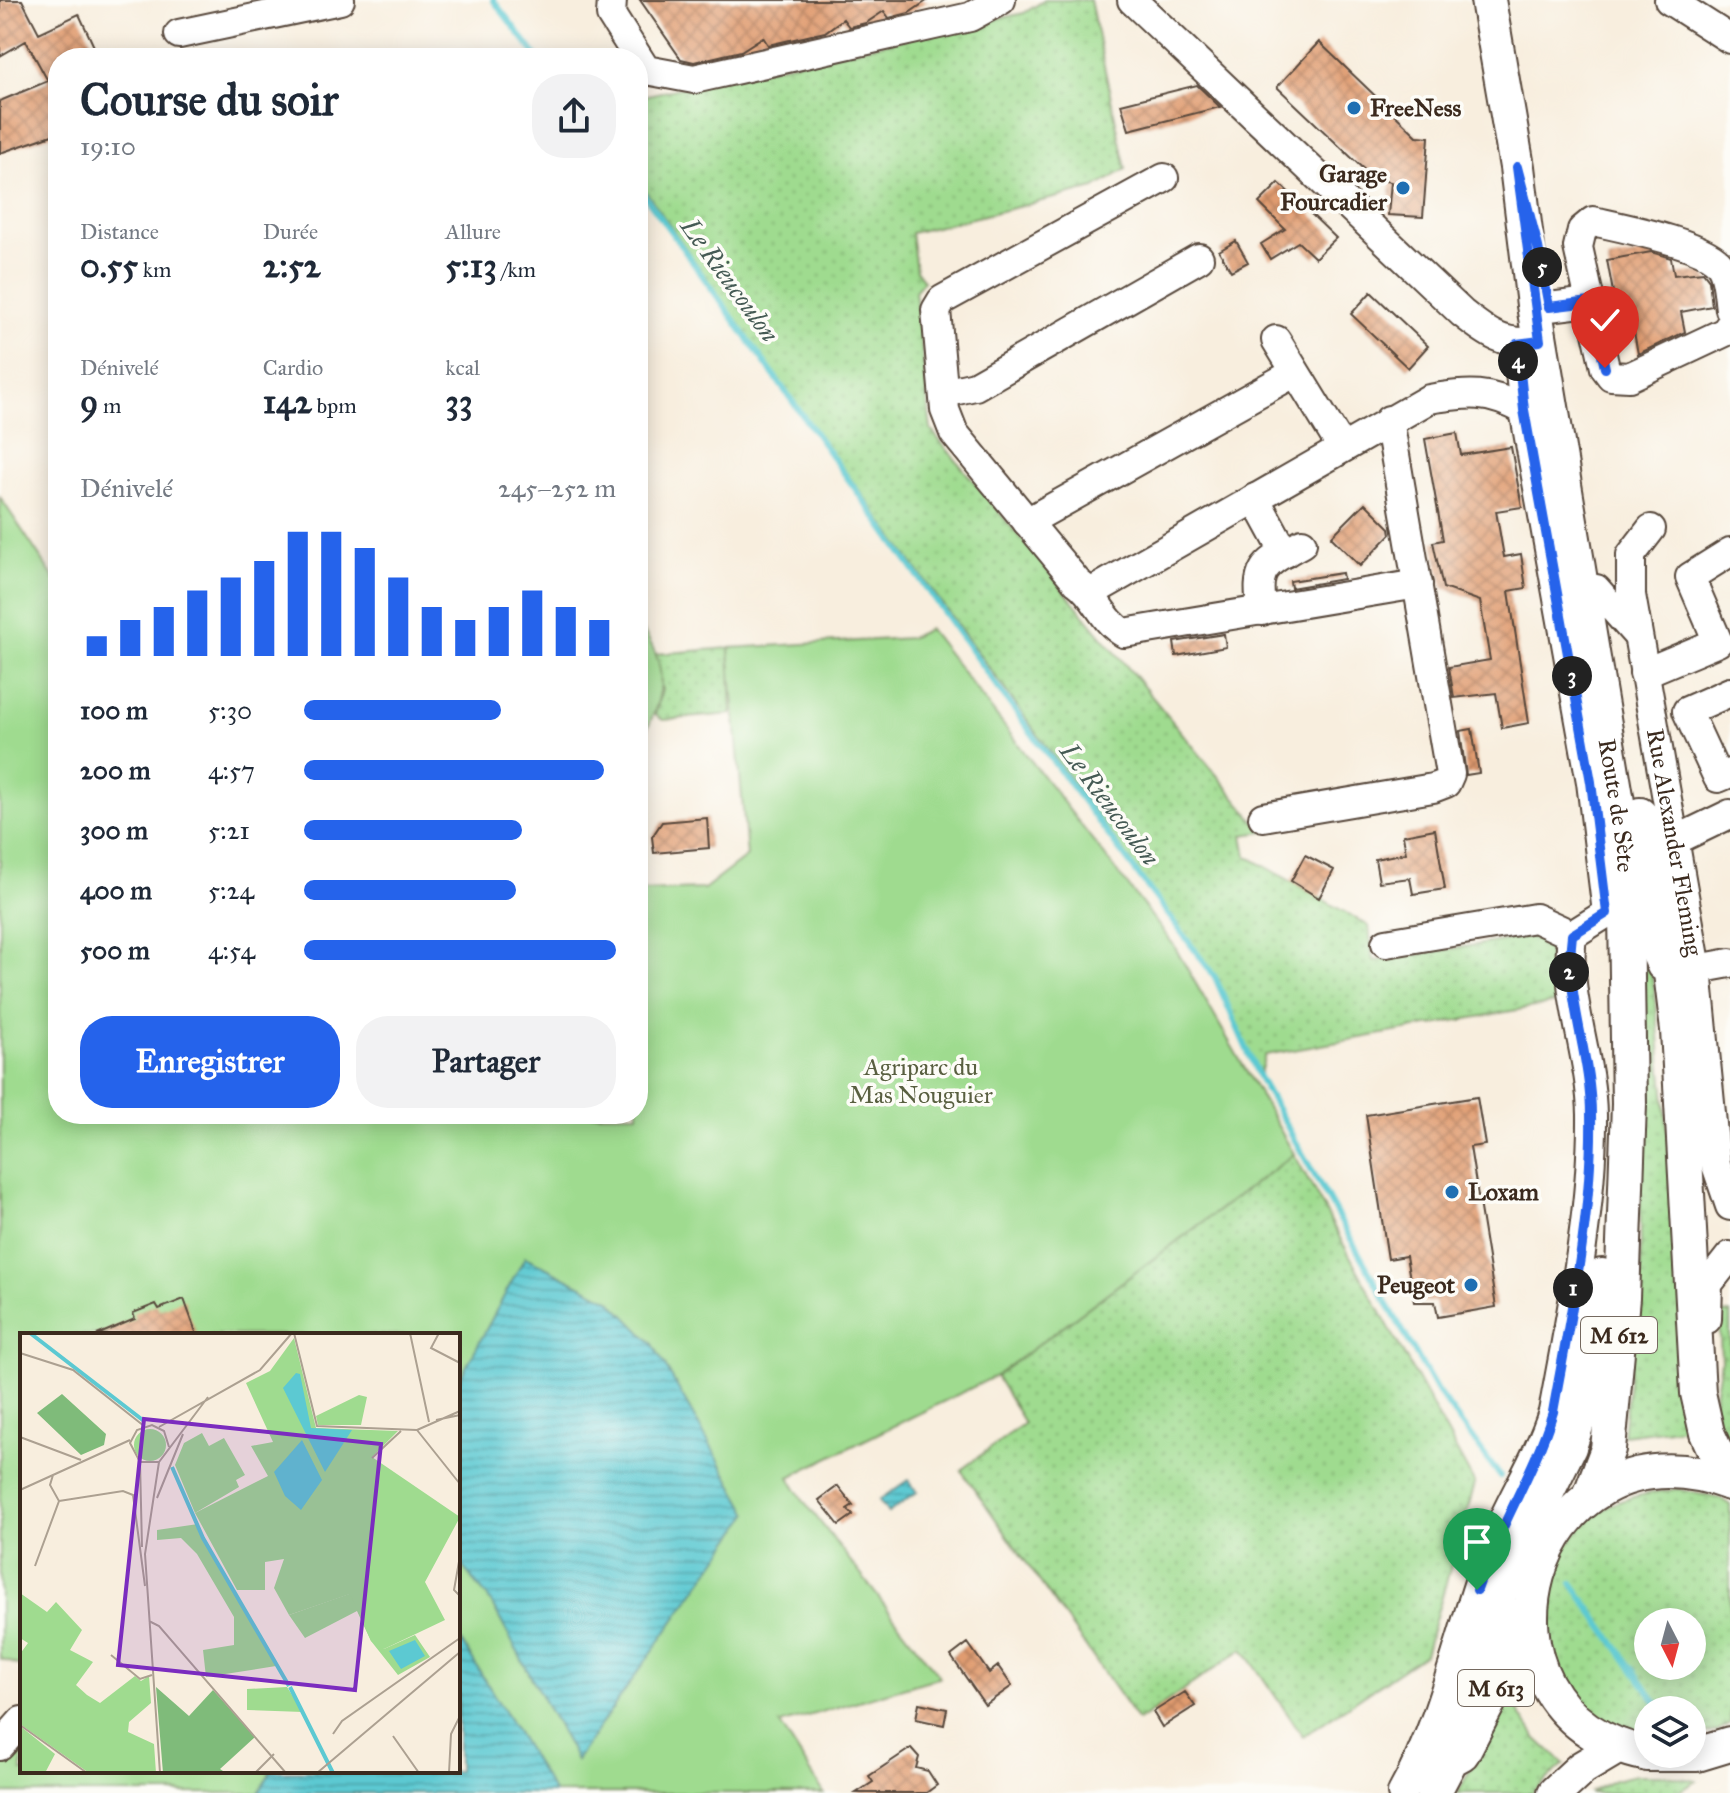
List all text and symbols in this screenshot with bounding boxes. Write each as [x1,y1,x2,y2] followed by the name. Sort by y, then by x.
[80,73,338,127] text: Course du soir
[532,74,616,158] button: share
[1370,93,1461,123] place label: FreeNess
[1345,99,1363,117] marker: FreeNess
[80,130,136,162] text: 19:10
[1280,159,1388,217] place label: Garage Fourcadier
[1394,179,1412,197] marker: Garage Fourcadier
[674,211,786,349] water label: Le Rieucoulon
[80,218,159,245] text: Distance
[263,218,318,245] text: Durée
[445,218,501,245] text: Allure
[80,245,138,286] text: 0.55
[263,245,321,286] text: 2:52
[445,245,497,286] text: 5:13
[1522,247,1562,287] pin: 5
[1537,253,1547,280] text: 5
[138,256,171,283] text: km
[497,256,536,283] text: /km
[1571,286,1639,368] pin
[1583,298,1627,342] icon: check
[1498,341,1538,381] pin: 4
[1512,347,1524,374] text: 4
[80,354,159,381] text: Dénivelé
[263,354,323,381] text: Cardio
[445,354,480,381] text: kcal
[80,381,98,422] text: 9
[263,381,312,422] text: 142
[445,381,473,422] text: 33
[98,392,122,419] text: m
[312,392,357,419] text: bpm
[80,472,173,504] text: Dénivelé
[498,472,616,504] text: 245–252 m
[1552,656,1592,696] pin: 3
[1568,662,1576,689] text: 3
[80,694,148,726] text: 100 m
[208,694,252,726] text: 5:30
[1640,726,1710,959] street label: Rue Alexander Fleming
[1053,735,1167,872] water label: Le Rieucoulon
[1592,736,1640,873] street label: Route de Sète
[80,754,151,786] text: 200 m
[208,754,255,786] text: 4:57
[80,814,148,846] text: 300 m
[208,814,250,846] text: 5:21
[80,874,152,906] text: 400 m
[208,874,254,906] text: 5:24
[80,934,150,966] text: 500 m
[208,934,255,966] text: 4:54
[1549,952,1589,992] pin: 2
[1564,958,1574,985] text: 2
[80,1016,340,1108] button: Enregistrer
[356,1016,616,1108] button: Partager
[849,1052,993,1110] park label: Agriparc du Mas Nouguier
[1468,1177,1540,1207] place label: Loxam
[1443,1183,1461,1201] marker: Loxam
[1553,1268,1593,1308] pin: 1
[1377,1270,1455,1300] place label: Peugeot
[1569,1274,1577,1301] text: 1
[1462,1276,1480,1294] marker: Peugeot
[1581,1317,1657,1353] road number: M 612
[20,1333,460,1773] inset map
[1443,1508,1511,1590] pin
[1455,1520,1499,1564] icon: arrive
[1634,1608,1706,1680] north arrow
[1634,1608,1706,1768] map controls
[1458,1670,1534,1706] road number: M 613
[1634,1696,1706,1768] button: layers

